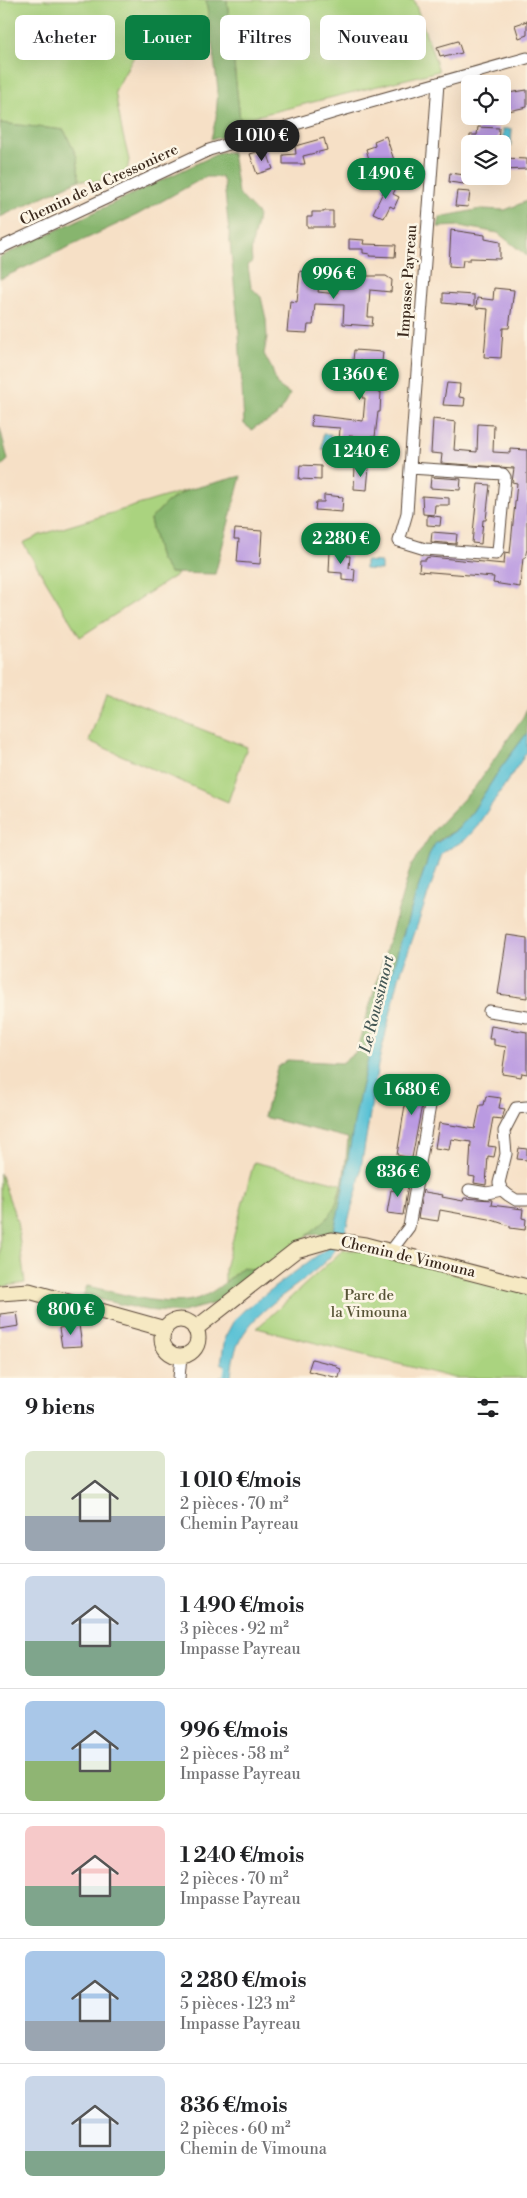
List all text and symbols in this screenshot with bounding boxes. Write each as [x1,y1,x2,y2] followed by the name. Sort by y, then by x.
[15,15,115,60] chip: Acheter
[125,15,210,60] chip: Louer
[220,15,310,60] chip: Filtres
[320,15,426,60] chip: Nouveau
[461,75,511,185] map controls
[461,75,511,125] button: locate
[216,120,308,162] pin: 1 010 €
[235,126,289,146] text: 1 010 €
[461,135,511,185] button: layers
[17,140,181,230] street label: Chemin de la Cressoniere
[340,158,432,200] pin: 1 490 €
[358,164,414,184] text: 1 490 €
[395,223,421,338] street label: Impasse Payreau
[299,258,369,300] pin: 996 €
[312,264,356,284] text: 996 €
[314,358,406,401] pin: 1 360 €
[333,365,387,385] text: 1 360 €
[315,436,407,478] pin: 1 240 €
[333,442,389,462] text: 1 240 €
[295,522,387,565] pin: 2 280 €
[312,529,370,549] text: 2 280 €
[355,953,399,1056] water label: Le Roussimort
[366,1074,458,1116] pin: 1 680 €
[384,1080,440,1100] text: 1 680 €
[363,1156,433,1198] pin: 836 €
[377,1162,419,1182] text: 836 €
[339,1232,478,1282] street label: Chemin de Vimouna
[331,1286,408,1322] park label: Parc de la Vimouna
[36,1294,106,1336] pin: 800 €
[48,1300,94,1320] text: 800 €
[474,1394,502,1422] icon: filters
[25,1395,95,1421] text: 9 biens
[180,1468,301,1494] text: 1 010 €/mois
[65,1471,125,1531] icon: home
[180,1494,289,1514] text: 2 pièces · 70 m²
[180,1514,299,1534] text: Chemin Payreau
[180,1593,304,1619] text: 1 490 €/mois
[65,1596,125,1656] icon: home
[180,1619,289,1639] text: 3 pièces · 92 m²
[180,1639,301,1659] text: Impasse Payreau
[180,1718,288,1744] text: 996 €/mois
[65,1721,125,1781] icon: home
[180,1744,289,1764] text: 2 pièces · 58 m²
[180,1764,301,1784] text: Impasse Payreau
[180,1843,304,1869] text: 1 240 €/mois
[65,1846,125,1906] icon: home
[180,1869,289,1889] text: 2 pièces · 70 m²
[180,1889,301,1909] text: Impasse Payreau
[180,1968,306,1994] text: 2 280 €/mois
[65,1971,125,2031] icon: home
[180,1994,295,2014] text: 5 pièces · 123 m²
[180,2014,301,2034] text: Impasse Payreau
[180,2093,287,2119] text: 836 €/mois
[65,2096,125,2156] icon: home
[180,2119,291,2139] text: 2 pièces · 60 m²
[180,2139,327,2159] text: Chemin de Vimouna

